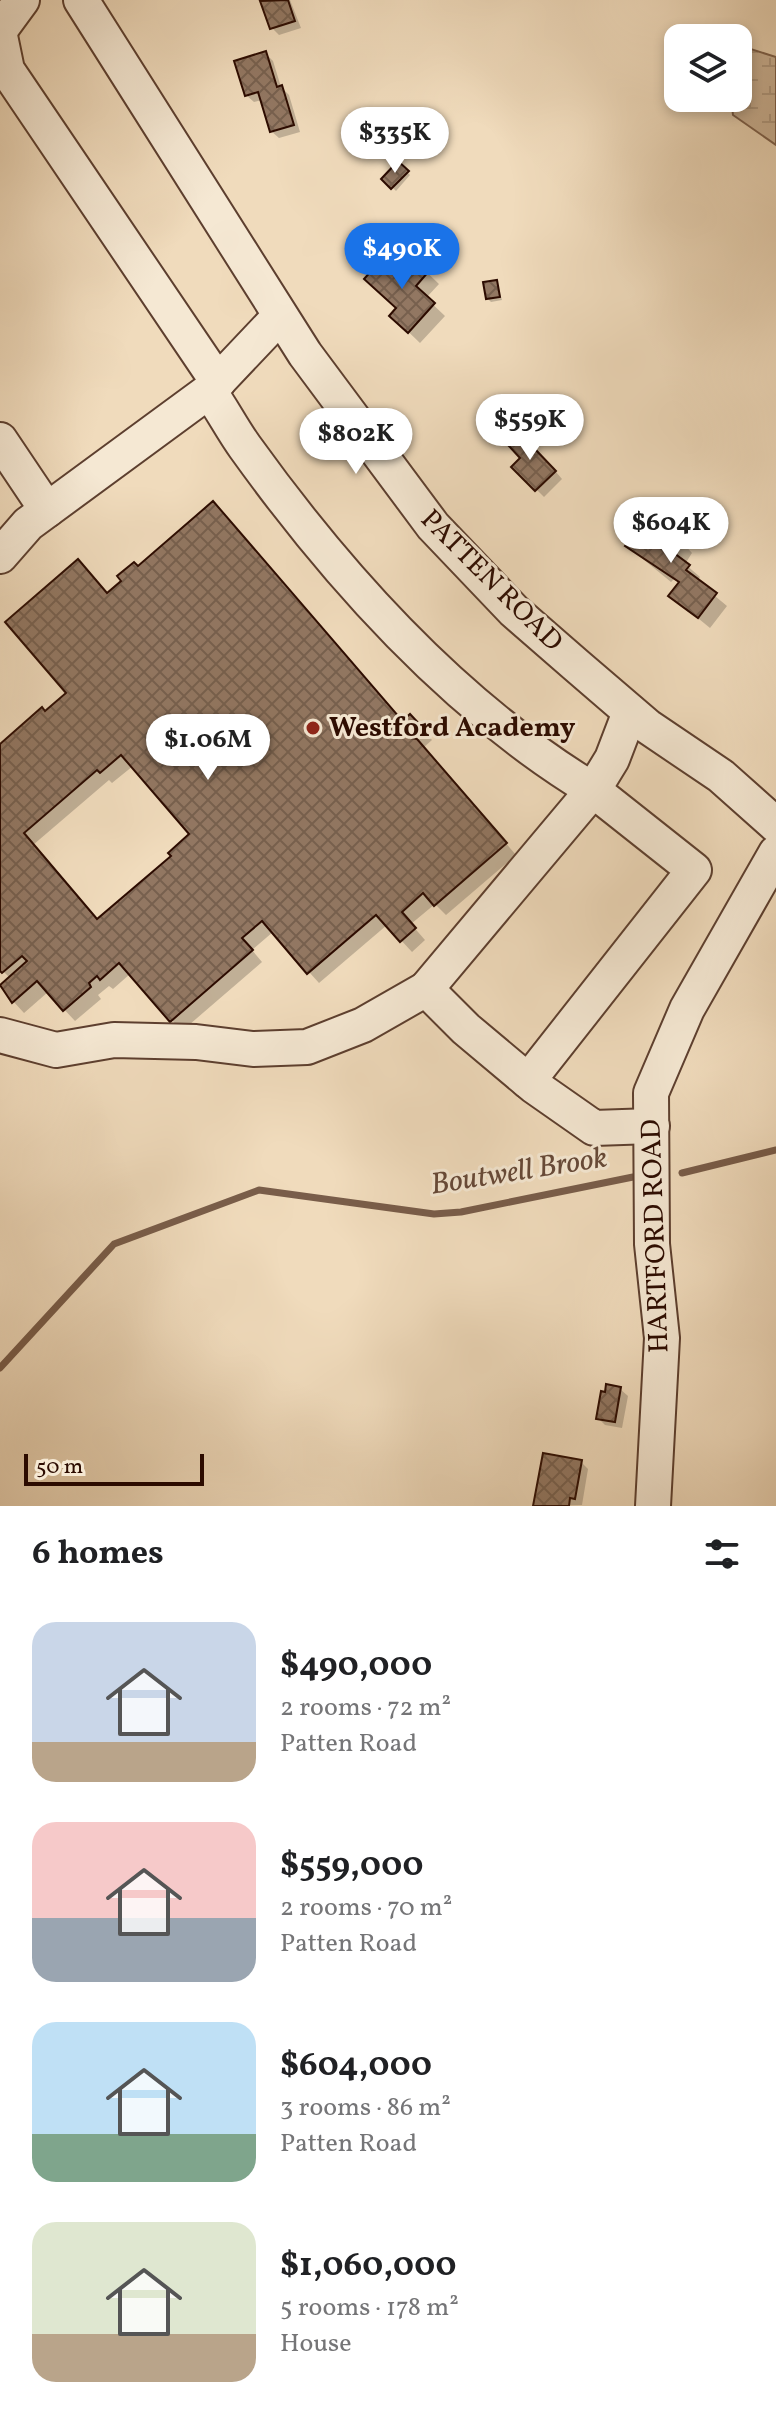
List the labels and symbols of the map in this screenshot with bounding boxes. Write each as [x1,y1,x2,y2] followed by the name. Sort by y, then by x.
[339,107,451,175] pin: $335K
[346,223,458,291] pin: $490K
[474,394,586,462] pin: $559K
[300,408,412,476] pin: $802K
[615,497,727,565] pin: $604K
[411,501,571,661] street label: PATTEN ROAD
[329,709,576,748] place label: Westford Academy
[143,714,273,782] pin: $1.06M
[304,719,322,737] marker: Westford Academy
[632,1118,680,1354] street label: HARTFORD ROAD
[428,1137,610,1207] water label: Boutwell Brook
[24,1450,204,1486] scale bar

